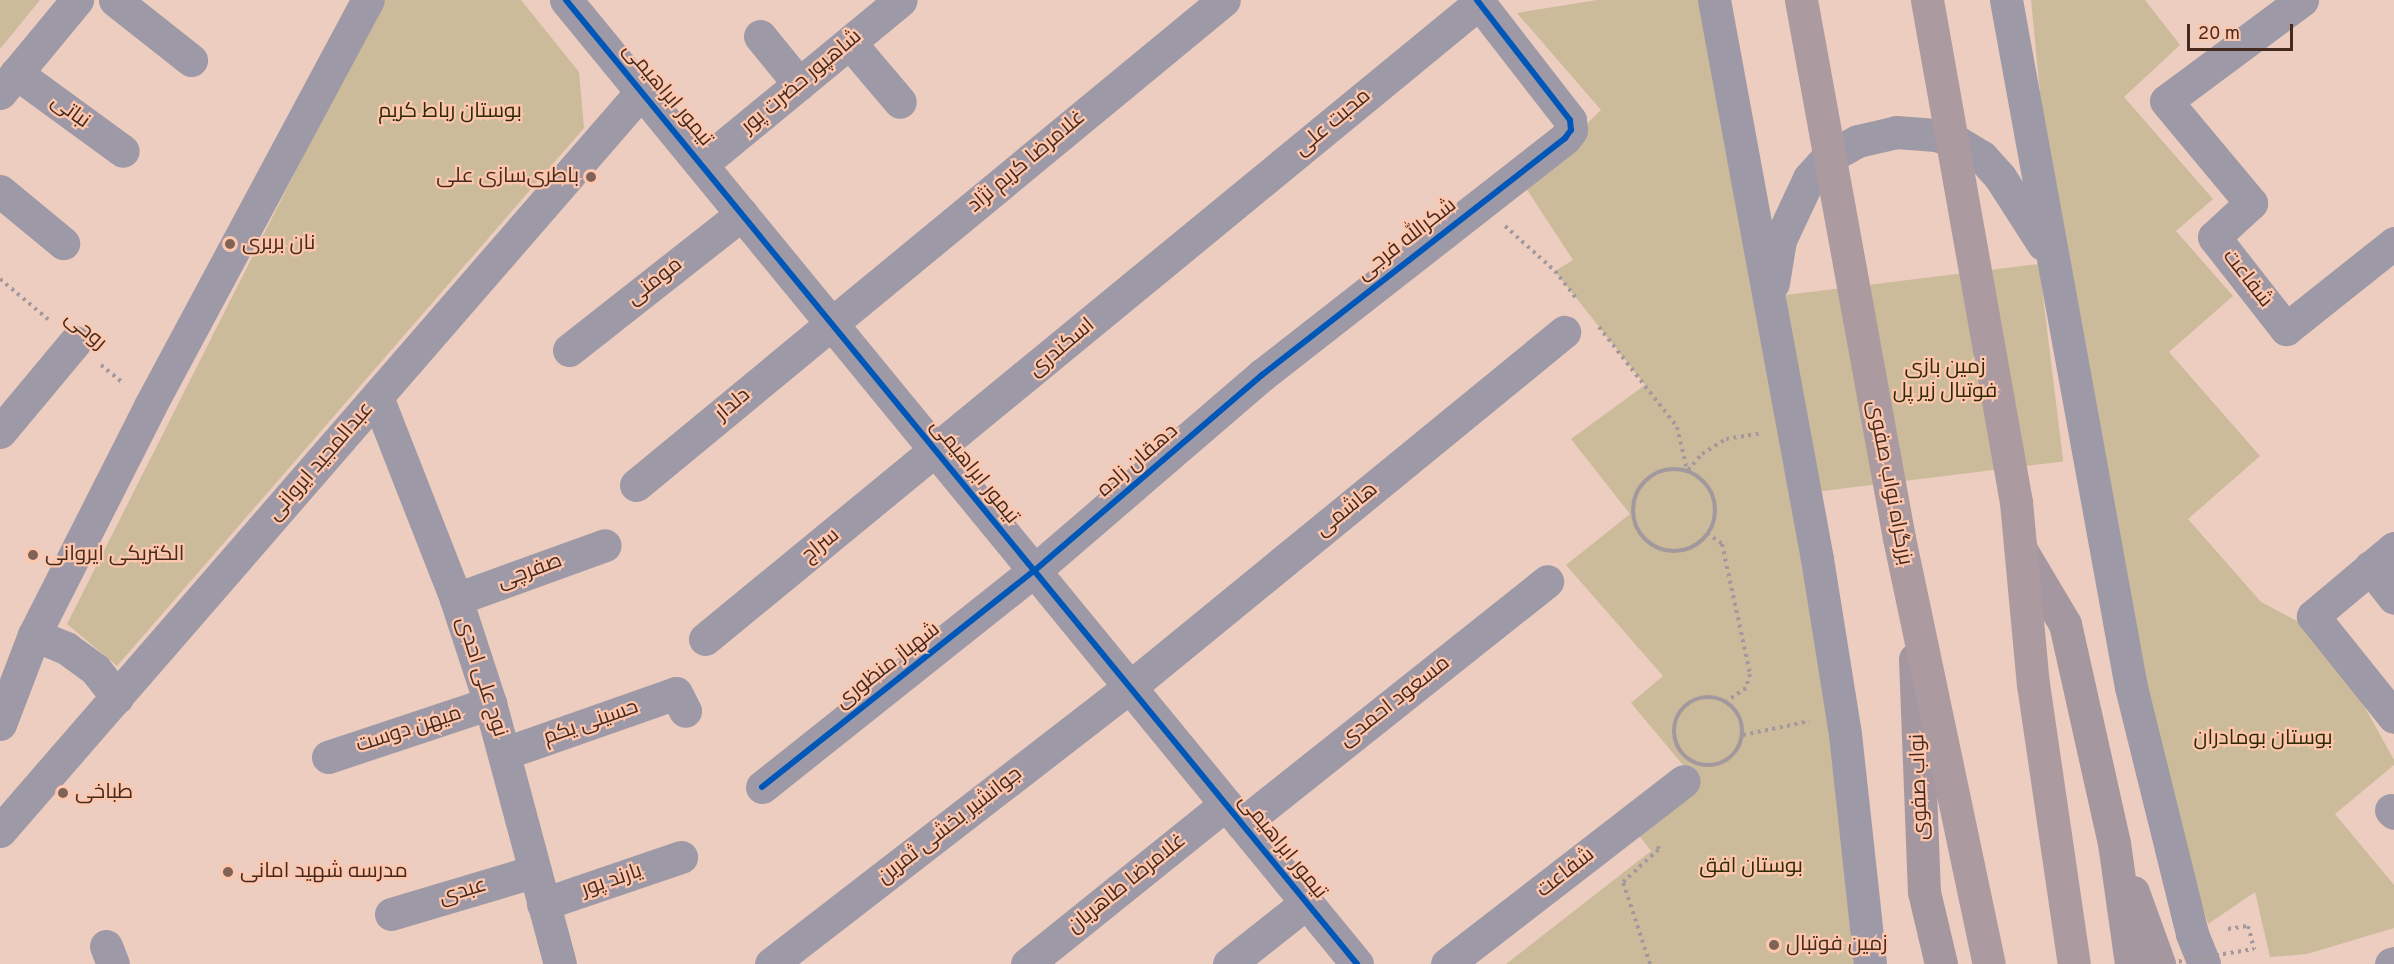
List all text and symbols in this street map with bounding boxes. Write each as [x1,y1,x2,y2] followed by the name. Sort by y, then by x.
[2190,12,2296,50] scale bar
[2198,23,2240,46] text: 20 m
[737,24,867,140] street label: شاهپور حضرت پور
[616,38,718,152] street label: تیمور ابراهیمی
[1290,84,1376,162] street label: محبت علی
[46,89,94,135] street label: نباتی
[378,99,522,125] park label: بوستان رباط کریم
[963,105,1091,219] street label: غلامرضا کریم نژاد
[436,164,579,190] place label: باطری‌سازی علی
[584,170,598,184] marker: باطری‌سازی علی
[1352,193,1462,287] street label: شکرالله فرجی
[242,231,315,257] place label: نان بربری
[223,237,237,251] marker: نان بربری
[2217,245,2277,313] street label: شفاعت
[622,252,688,312] street label: مومنی
[59,306,111,356] street label: روحی
[1024,313,1100,383] street label: اسکندری
[1893,355,1997,405] park label: زمین بازی فوتبال زیر پل
[710,383,756,427] street label: دلدار
[263,397,379,527] street label: عبدالمجید ایروانی
[1861,398,1917,568] street label: بزرگراه نواب صفوی
[924,415,1024,529] street label: تیمور ابراهیمی
[1092,419,1184,503] street label: دهقان زاده
[1311,477,1383,543] street label: هاشمی
[797,523,845,569] street label: سراج
[45,542,184,568] place label: الکتریکی ایروانی
[26,548,40,562] marker: الکتریکی ایروانی
[494,549,566,595] street label: صفرچی
[450,614,512,740] street label: نوح علی احدی
[831,617,945,715] street label: شهباز منظوری
[1335,651,1455,753] street label: مسعود احمدی
[540,695,642,751] street label: حسینی یکم
[353,701,465,759] street label: میهن دوست
[2193,726,2333,752] park label: بوستان بومادران
[1906,733,1934,841] street label: نواب صفوی
[873,762,1027,890] street label: جوانشیر بخشی ثمرین
[75,780,133,806] place label: طباخی
[56,786,70,800] marker: طباخی
[1232,790,1332,904] street label: تیمور ابراهیمی
[1063,829,1191,939] street label: غلامرضا طاهریان
[1532,843,1600,903] street label: شفاعت
[1699,854,1803,880] park label: بوستان افق
[240,859,408,885] place label: مدرسه شهید امانی
[578,859,646,903] street label: یارند پور
[221,865,235,879] marker: مدرسه شهید امانی
[436,873,490,911] street label: عبدی
[1786,932,1888,958] place label: زمین فوتبال
[1767,938,1781,952] marker: زمین فوتبال

